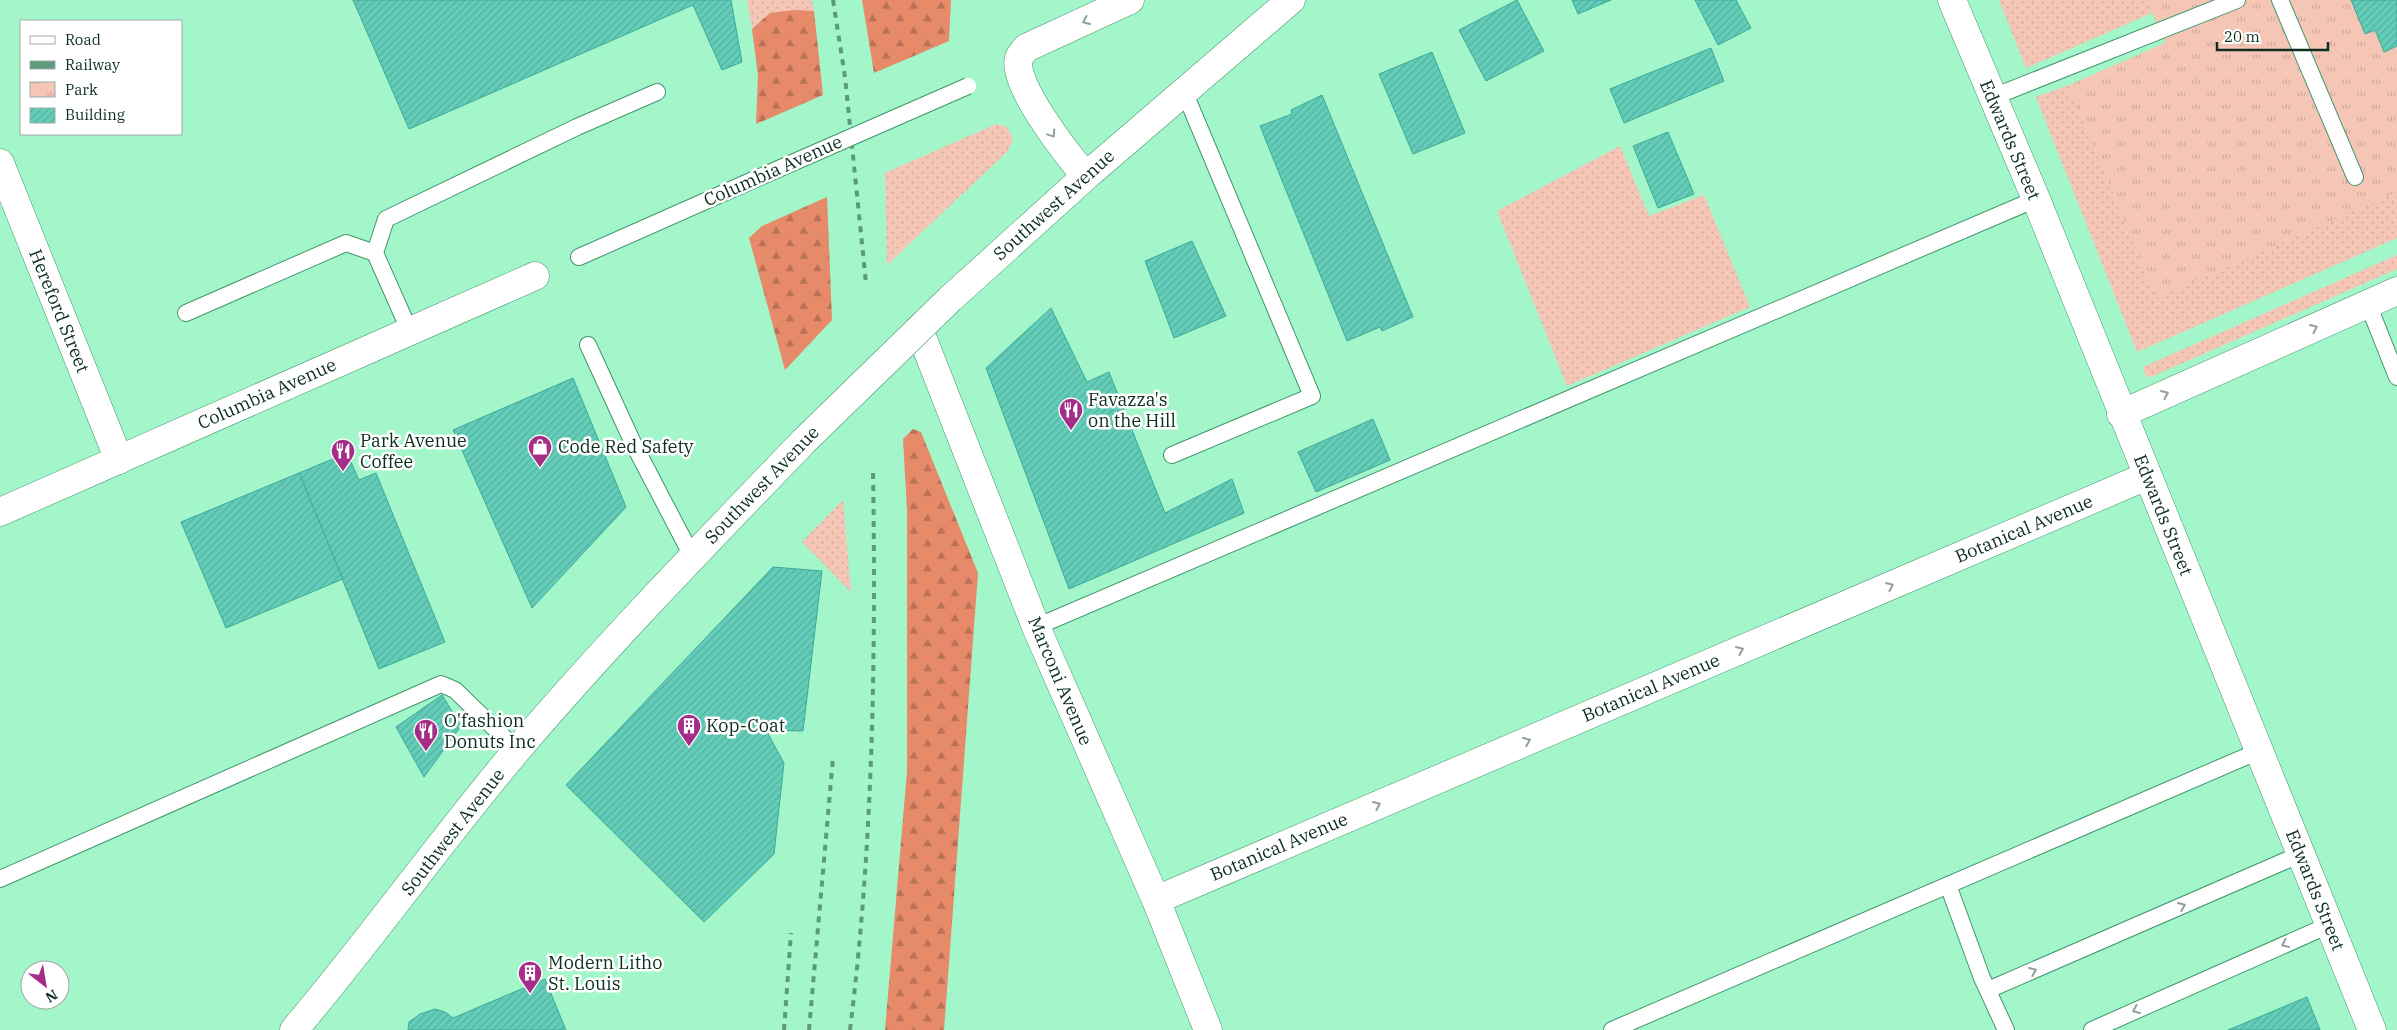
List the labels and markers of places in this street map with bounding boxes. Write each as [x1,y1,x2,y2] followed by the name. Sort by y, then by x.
[1088,388,1176,432] place label: Favazza's on the Hill
[1058,397,1084,431] restaurant icon: Favazza's on the Hill
[360,429,467,473] place label: Park Avenue Coffee
[527,434,553,468] shop icon: Code Red Safety
[558,435,694,458] place label: Code Red Safety
[330,438,356,472] restaurant icon: Park Avenue Coffee
[444,709,536,753] place label: O'fashion Donuts Inc
[676,713,702,747] building icon: Kop-Coat
[706,714,785,737] place label: Kop-Coat
[413,718,439,752] restaurant icon: O'fashion Donuts Inc
[548,951,662,995] place label: Modern Litho St. Louis
[517,960,543,994] building icon: Modern Litho St. Louis

